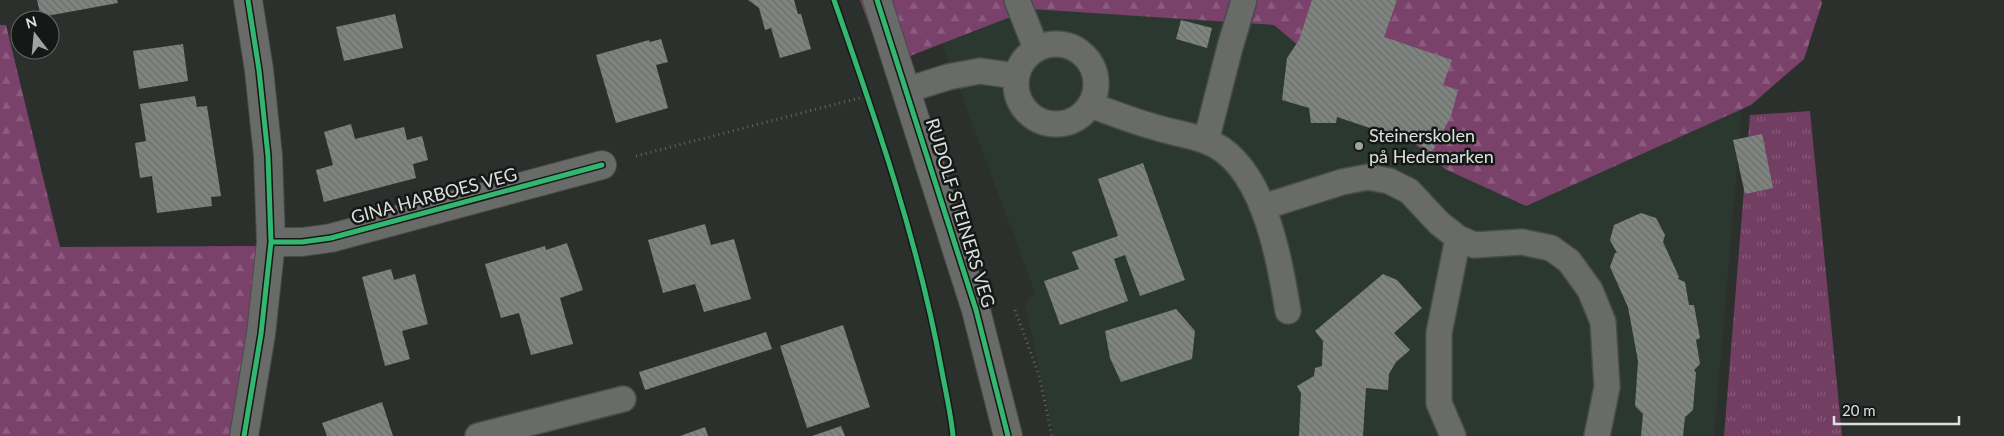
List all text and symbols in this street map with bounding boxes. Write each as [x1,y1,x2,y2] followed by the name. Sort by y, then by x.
[10,10,60,60] north arrow
[24,12,39,32] text: N
[922,115,1000,310] street label: RUDOLF STEINERS VEG
[1369,124,1494,167] place label: Steinerskolen på Hedemarken
[1353,140,1365,152] marker: Steinerskolen på Hedemarken
[348,162,519,228] street label: GINA HARBOES VEG
[1834,394,1959,426] scale bar
[1842,401,1876,419] text: 20 m

